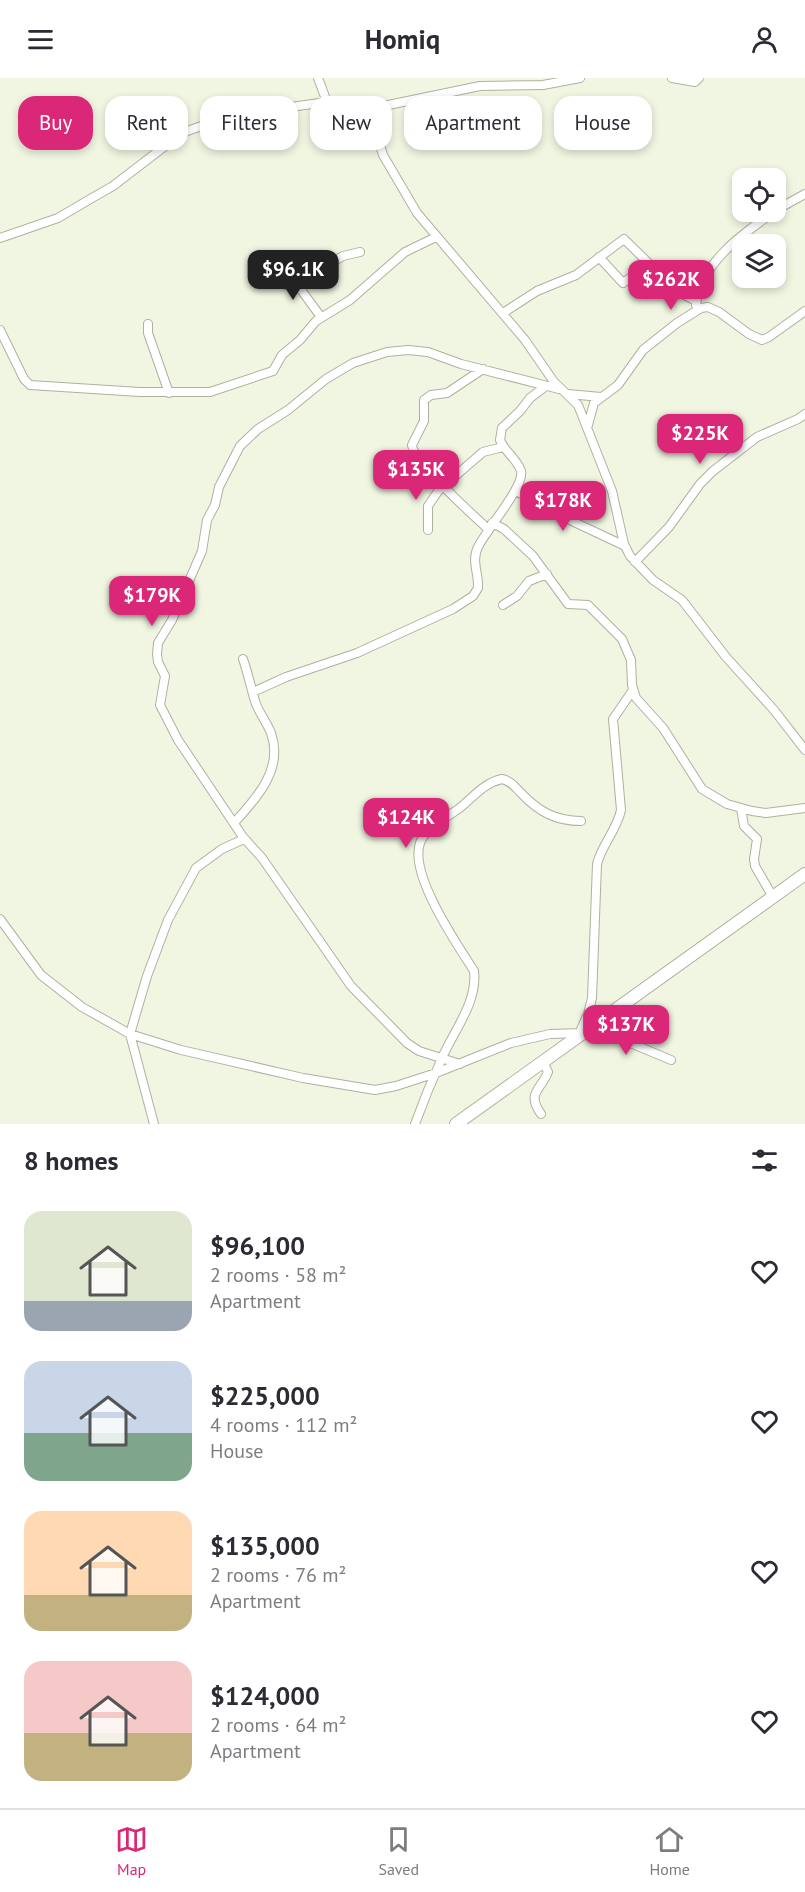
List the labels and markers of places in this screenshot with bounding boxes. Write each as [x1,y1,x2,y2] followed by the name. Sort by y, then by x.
[244,250,342,301] pin: $96.1K
[629,260,713,311] pin: $262K
[658,414,742,465] pin: $225K
[374,450,458,501] pin: $135K
[521,481,605,532] pin: $178K
[110,576,194,627] pin: $179K
[364,798,448,849] pin: $124K
[584,1005,668,1056] pin: $137K

